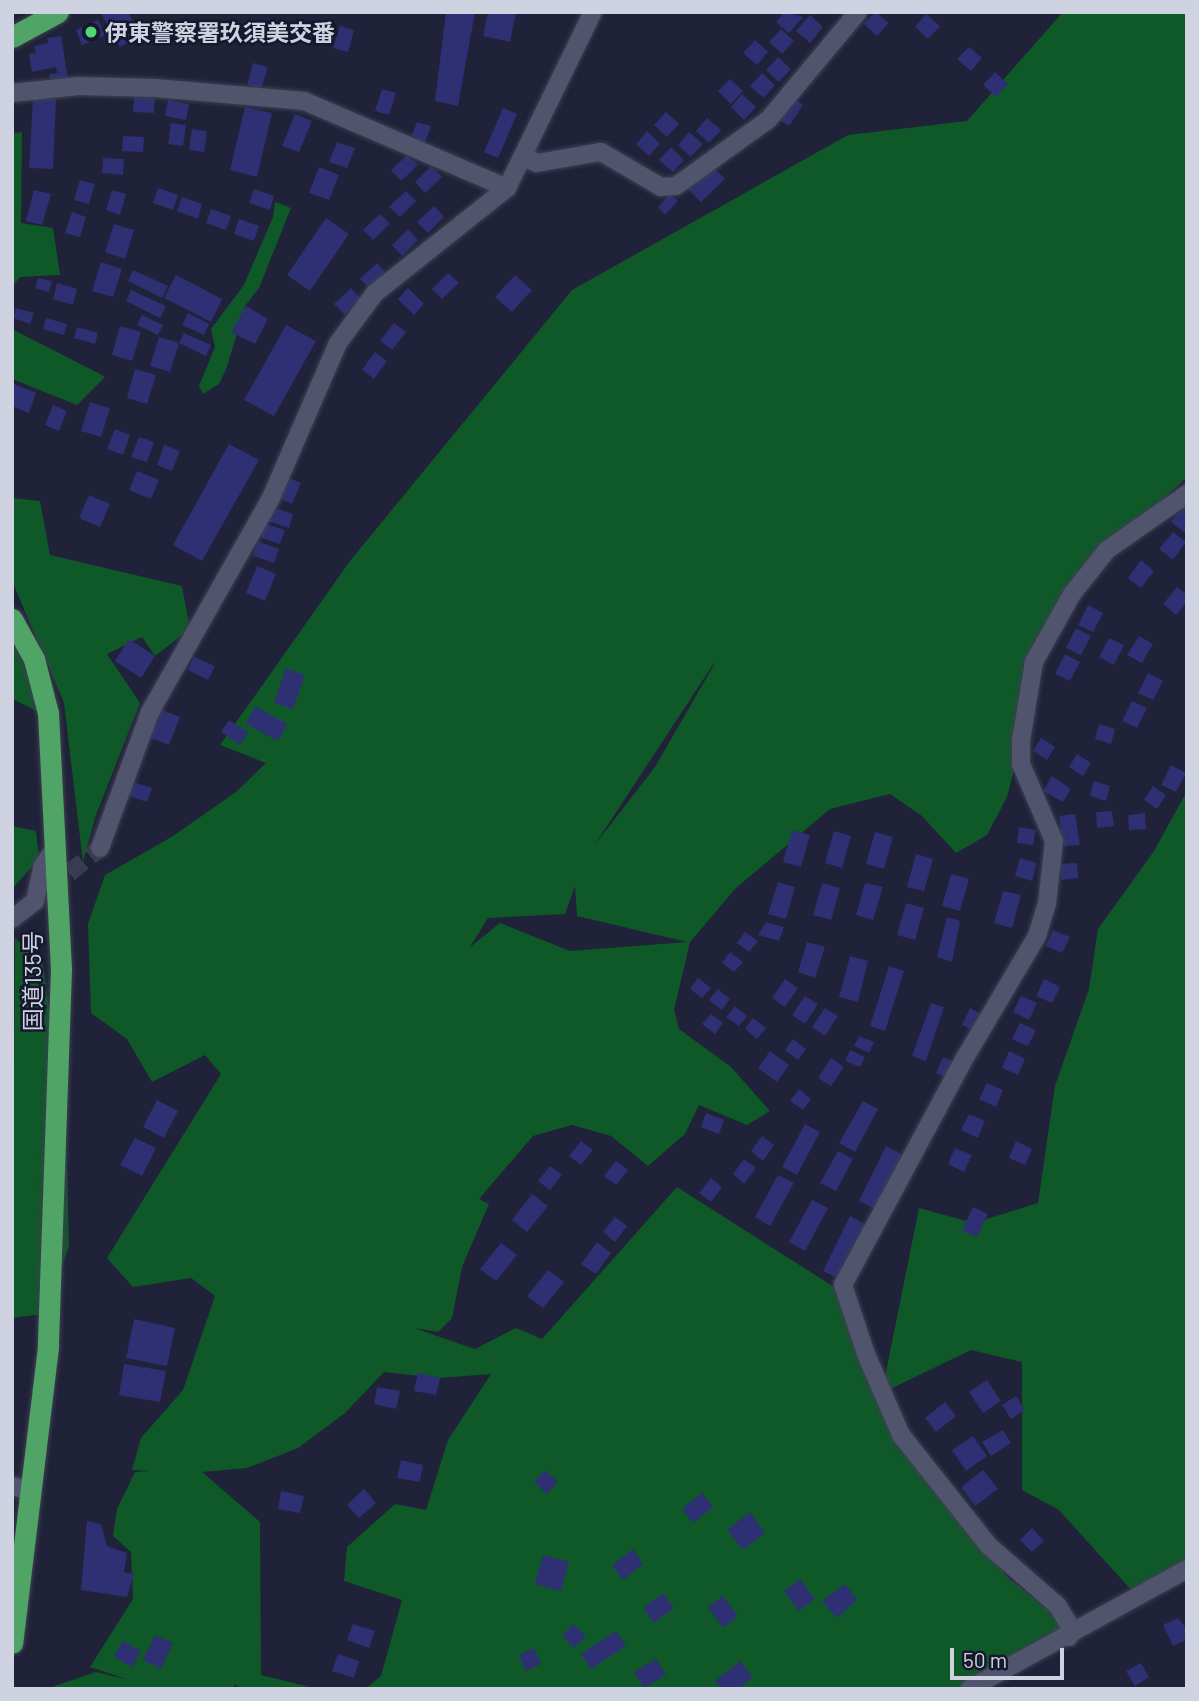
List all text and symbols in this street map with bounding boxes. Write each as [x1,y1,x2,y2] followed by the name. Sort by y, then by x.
[105,18,335,46] place label: 伊東警察署玖須美交番
[83,24,99,40] marker: 伊東警察署玖須美交番
[18,931,46,1031] street label: 国道135号
[954,1634,1068,1678] scale bar
[963,1647,1007,1672] text: 50 m

